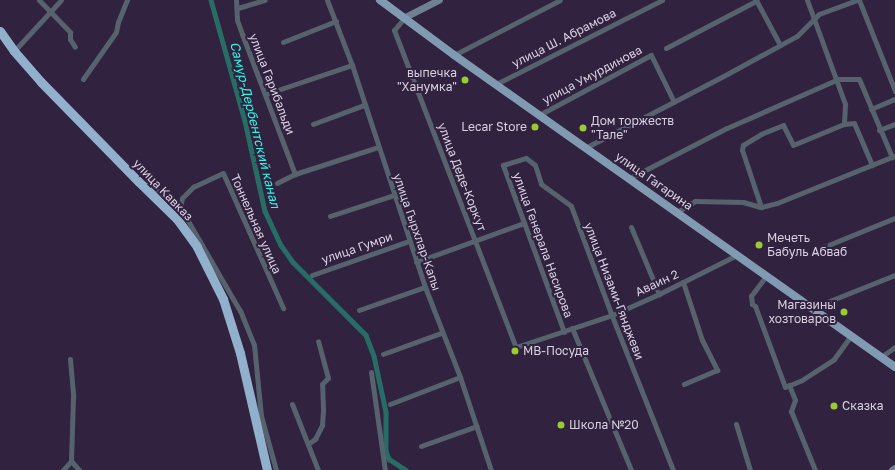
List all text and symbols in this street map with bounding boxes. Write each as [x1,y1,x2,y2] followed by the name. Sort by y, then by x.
[509,5,619,71] street label: улица Ш. Абрамова
[246,31,298,137] street label: улица Гарибальди
[227,40,283,210] water label: Самур-Дербентский канал
[540,43,644,107] street label: улица Умурдинова
[397,66,457,94] place label: выпечка "Ханумка"
[460,75,470,85] marker: выпечка "Ханумка"
[591,114,674,142] place label: Дом торжеств "Тале"
[461,120,527,134] place label: Lecar Store
[435,121,489,233] street label: улица Деде-Коркут
[530,122,540,132] marker: Lecar Store
[578,123,588,133] marker: Дом торжеств "Тале"
[612,149,696,213] street label: улица Гагарина
[130,156,196,224] street label: улица Кавказ
[510,170,576,320] street label: улица Генерала Насирова
[390,171,444,293] street label: улица Гырхлар-Капы
[228,172,284,276] street label: Тоннельная улица
[581,220,647,362] street label: улица Низами-Гянджеви
[320,229,394,267] street label: улица Гумри
[767,231,847,259] place label: Мечеть Бабуль Абваб
[754,240,764,250] marker: Мечеть Бабуль Абваб
[633,267,681,299] street label: Аваин 2
[768,298,836,326] place label: Магазины хозтоваров
[839,307,849,317] marker: Магазины хозтоваров
[523,344,589,358] place label: МВ-Посуда
[510,346,520,356] marker: МВ-Посуда
[842,399,884,413] place label: Сказка
[829,401,839,411] marker: Сказка
[569,418,639,432] place label: Школа №20
[556,420,566,430] marker: Школа №20

